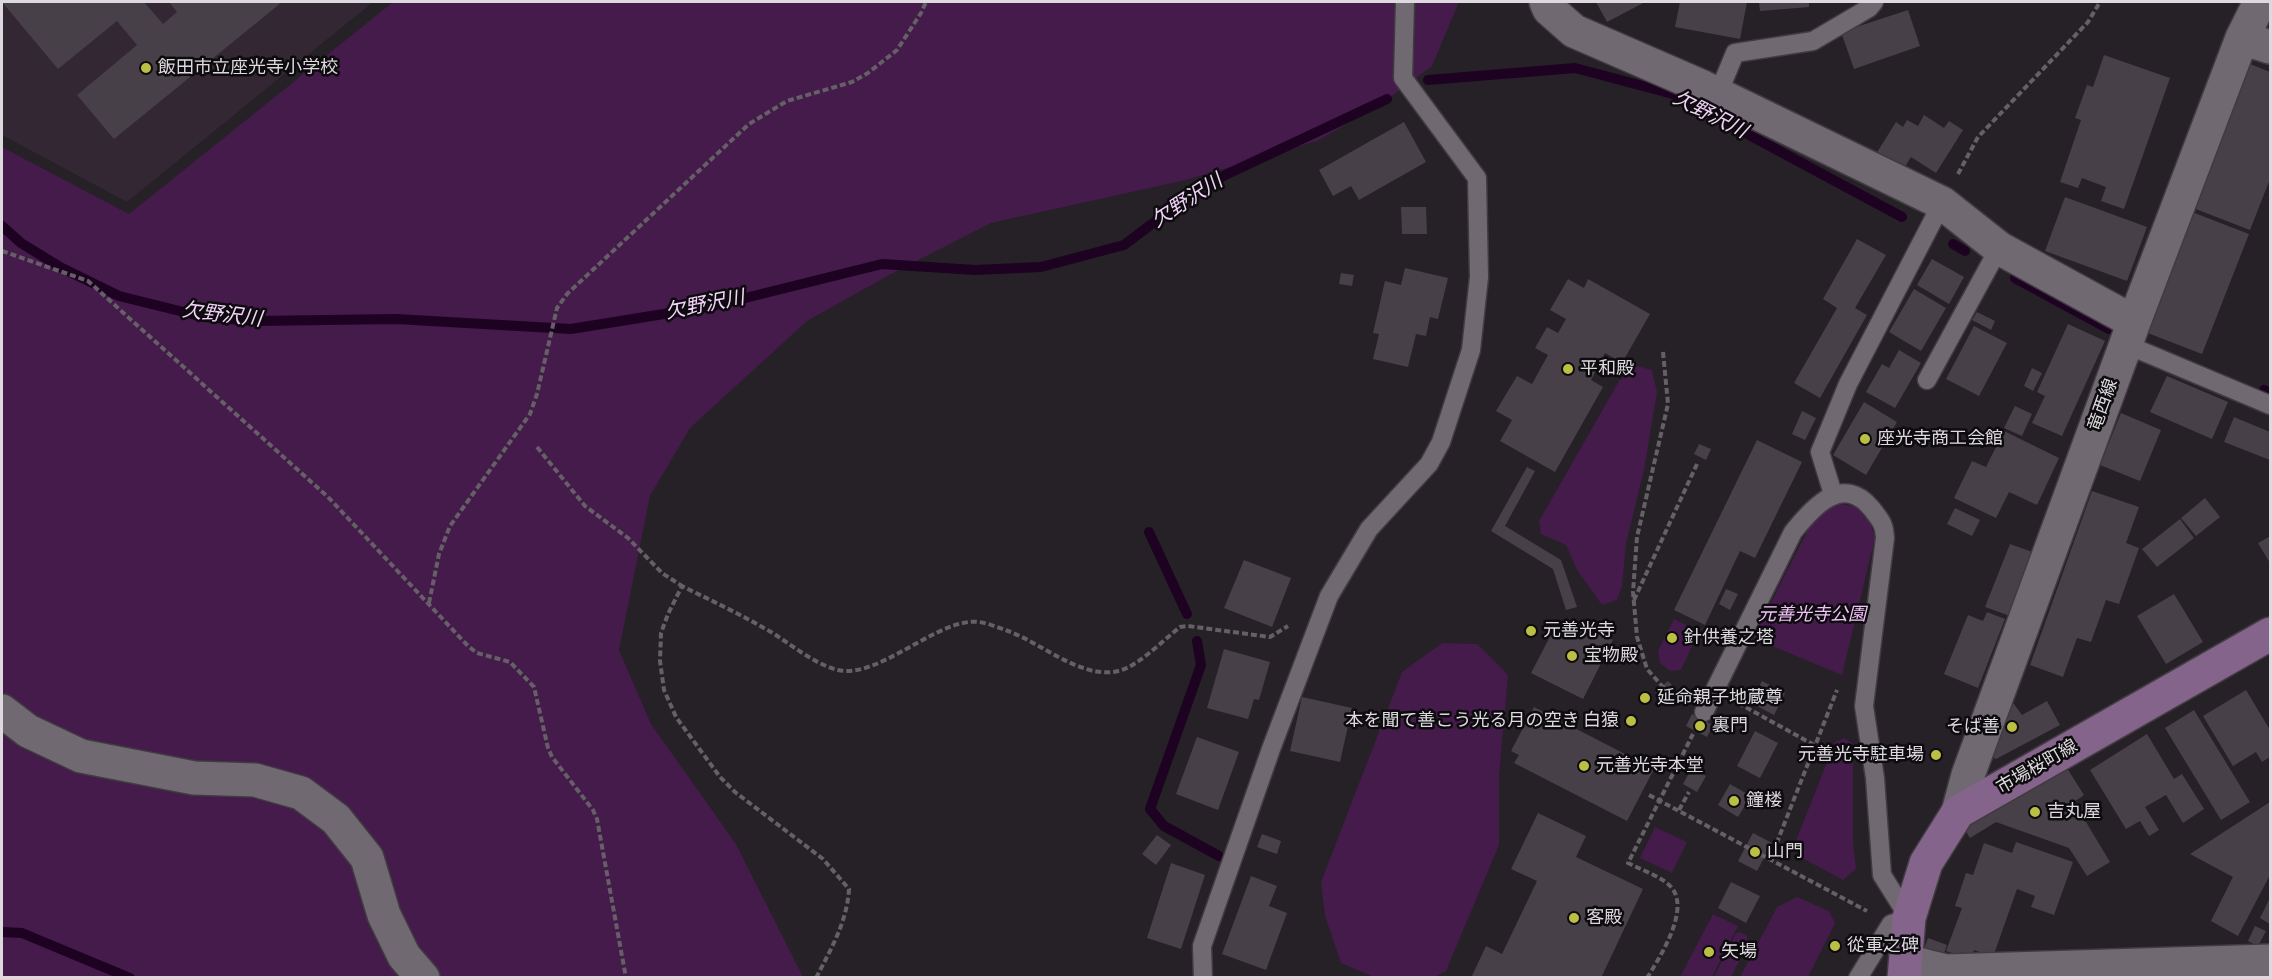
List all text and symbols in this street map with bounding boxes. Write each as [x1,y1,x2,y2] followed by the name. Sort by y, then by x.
[158,57,338,79] place label: 飯田市立座光寺小学校
[139,61,153,75] marker: 飯田市立座光寺小学校
[1669,86,1751,144] water label: 欠野沢川
[1147,169,1227,233] water label: 欠野沢川
[663,286,747,324] water label: 欠野沢川
[181,298,263,332] water label: 欠野沢川
[1580,358,1634,380] place label: 平和殿
[1561,362,1575,376] marker: 平和殿
[2084,376,2122,434] street label: 竜西線
[1877,428,2003,450] place label: 座光寺商工会館
[1858,432,1872,446] marker: 座光寺商工会館
[1758,604,1866,626] park label: 元善光寺公園
[1543,620,1615,642] place label: 元善光寺
[1524,624,1538,638] marker: 元善光寺
[1684,627,1774,649] place label: 針供養之塔
[1665,631,1679,645] marker: 針供養之塔
[1584,645,1638,667] place label: 宝物殿
[1565,649,1579,663] marker: 宝物殿
[1657,687,1783,709] place label: 延命親子地蔵尊
[1638,691,1652,705] marker: 延命親子地蔵尊
[1345,710,1619,732] place label: 本を聞て善こう光る月の空き 白猿
[1624,714,1638,728] marker: 本を聞て善こう光る月の空き 白猿
[1712,715,1748,737] place label: 裏門
[1946,716,2000,738] place label: そば善
[1693,719,1707,733] marker: 裏門
[2005,720,2019,734] marker: そば善
[1993,735,2081,799] street label: 市場桜町線
[1798,744,1924,766] place label: 元善光寺駐車場
[1929,748,1943,762] marker: 元善光寺駐車場
[1596,755,1704,777] place label: 元善光寺本堂
[1577,759,1591,773] marker: 元善光寺本堂
[1746,790,1782,812] place label: 鐘楼
[1727,794,1741,808] marker: 鐘楼
[2047,801,2101,823] place label: 吉丸屋
[2028,805,2042,819] marker: 吉丸屋
[1767,841,1803,863] place label: 山門
[1748,845,1762,859] marker: 山門
[1586,907,1622,929] place label: 客殿
[1567,911,1581,925] marker: 客殿
[1847,935,1919,957] place label: 從軍之碑
[1828,939,1842,953] marker: 從軍之碑
[1721,941,1757,963] place label: 矢場
[1702,945,1716,959] marker: 矢場

